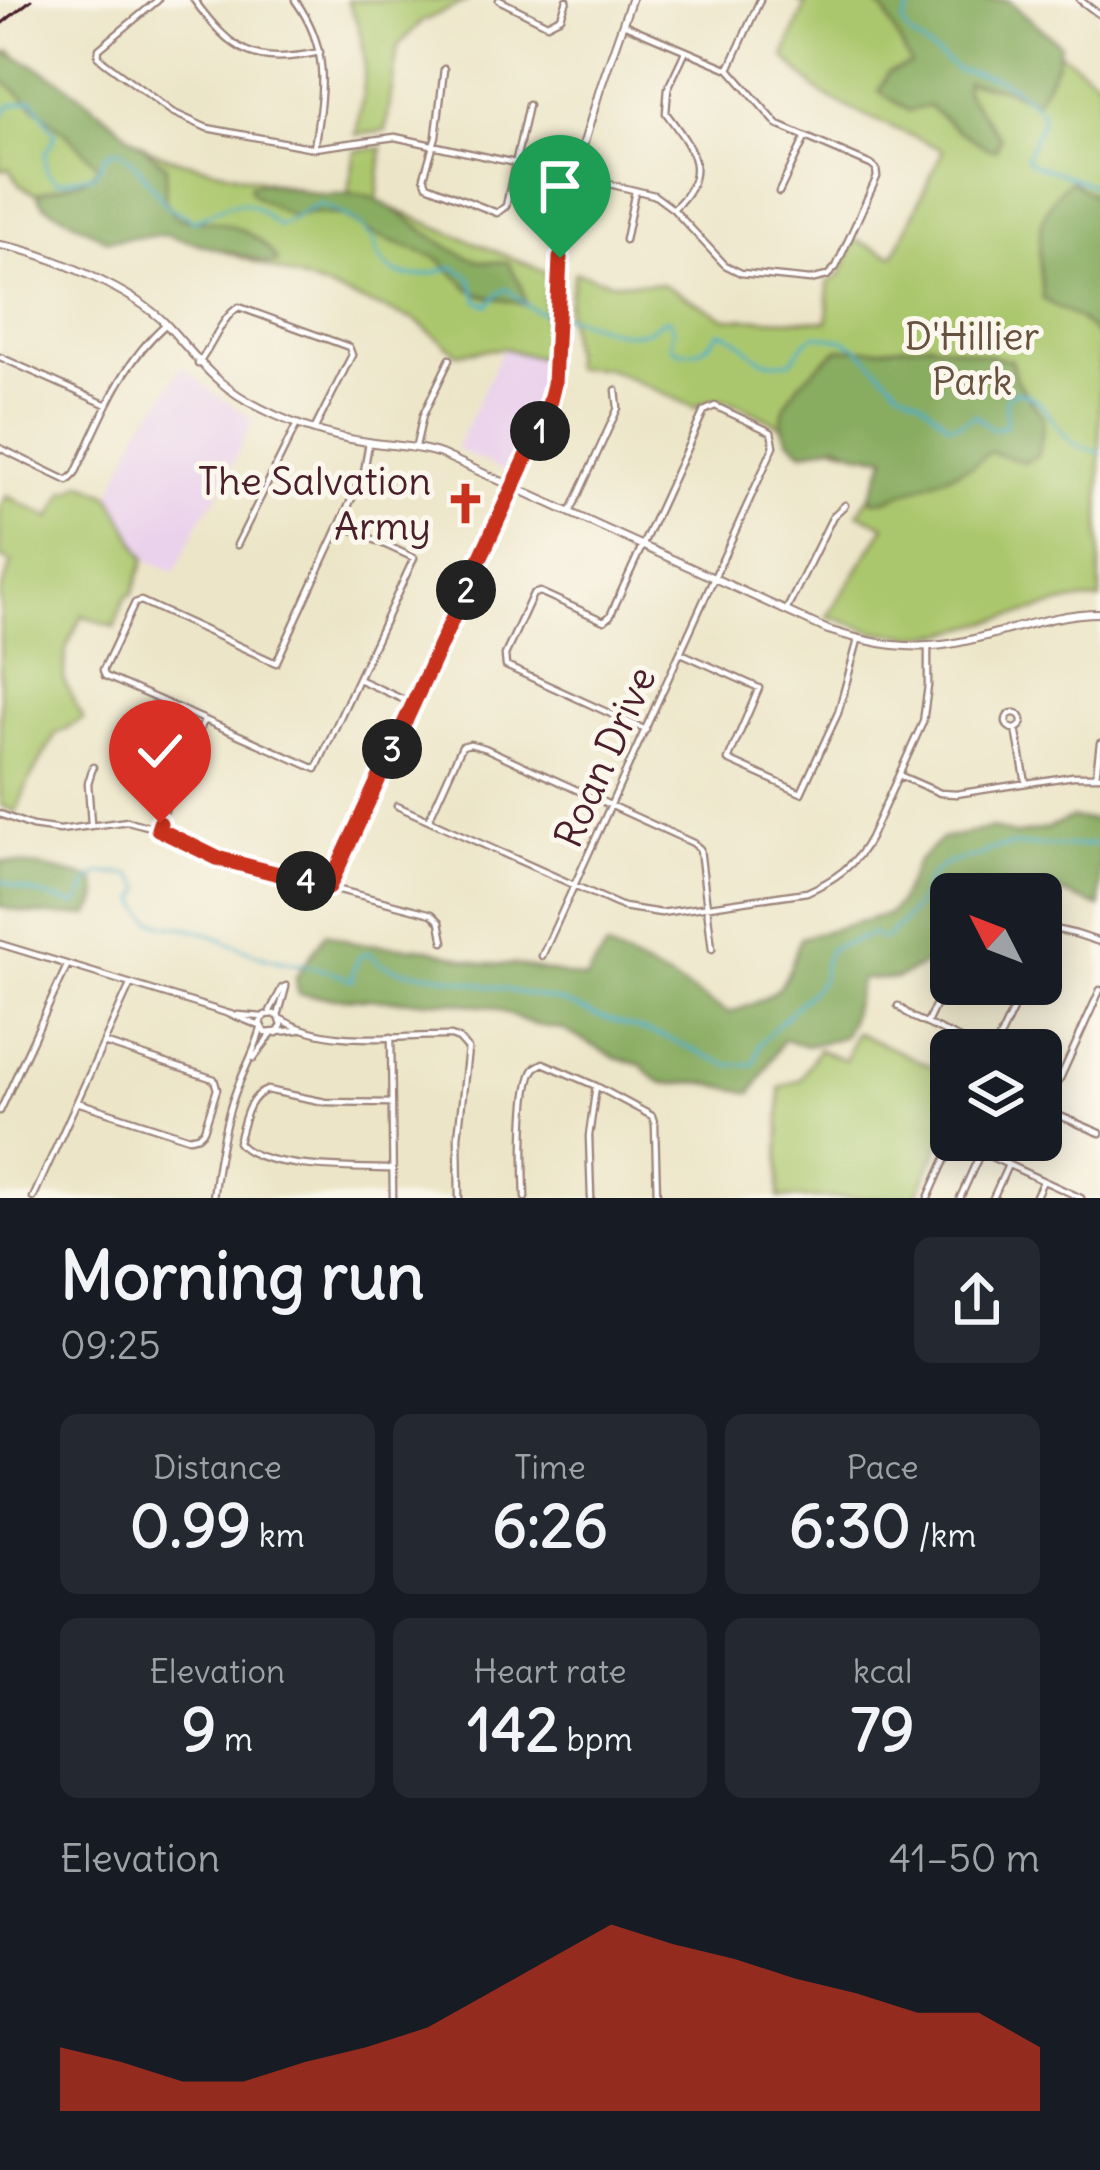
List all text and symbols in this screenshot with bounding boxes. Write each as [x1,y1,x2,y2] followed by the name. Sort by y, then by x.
[509,135,611,258] pin
[527,153,593,219] icon: arrive
[905,312,1040,406] park label: D'Hillier Park
[510,401,570,461] pin: 1
[533,410,547,452] text: 1
[198,457,431,551] place label: The Salvation Army
[442,480,488,526] church icon: The Salvation Army
[436,560,496,620] pin: 2
[457,569,475,611] text: 2
[543,659,667,855] street label: Roan Drive
[109,700,211,823] pin
[127,718,193,784] icon: check
[362,719,422,779] pin: 3
[383,728,401,770] text: 3
[276,851,336,911] pin: 4
[296,860,316,902] text: 4
[930,873,1062,1005] north arrow
[930,873,1062,1161] map controls
[930,1029,1062,1161] button: layers
[60,1234,424,1317] text: Morning run
[914,1237,1040,1363] button: share
[60,1321,161,1370] text: 09:25
[153,1446,282,1488] text: Distance
[514,1446,586,1488] text: Time
[847,1446,919,1488] text: Pace
[130,1488,251,1563] text: 0.99
[492,1488,608,1563] text: 6:26
[789,1488,911,1563] text: 6:30
[251,1514,305,1556] text: km
[911,1514,976,1556] text: /km
[150,1650,285,1692] text: Elevation
[473,1650,627,1692] text: Heart rate
[853,1650,912,1692] text: kcal
[182,1692,216,1767] text: 9
[467,1692,559,1767] text: 142
[851,1692,915,1767] text: 79
[216,1718,253,1760] text: m
[559,1718,633,1760] text: bpm
[60,1834,220,1883] text: Elevation
[889,1834,1040,1883] text: 41–50 m

